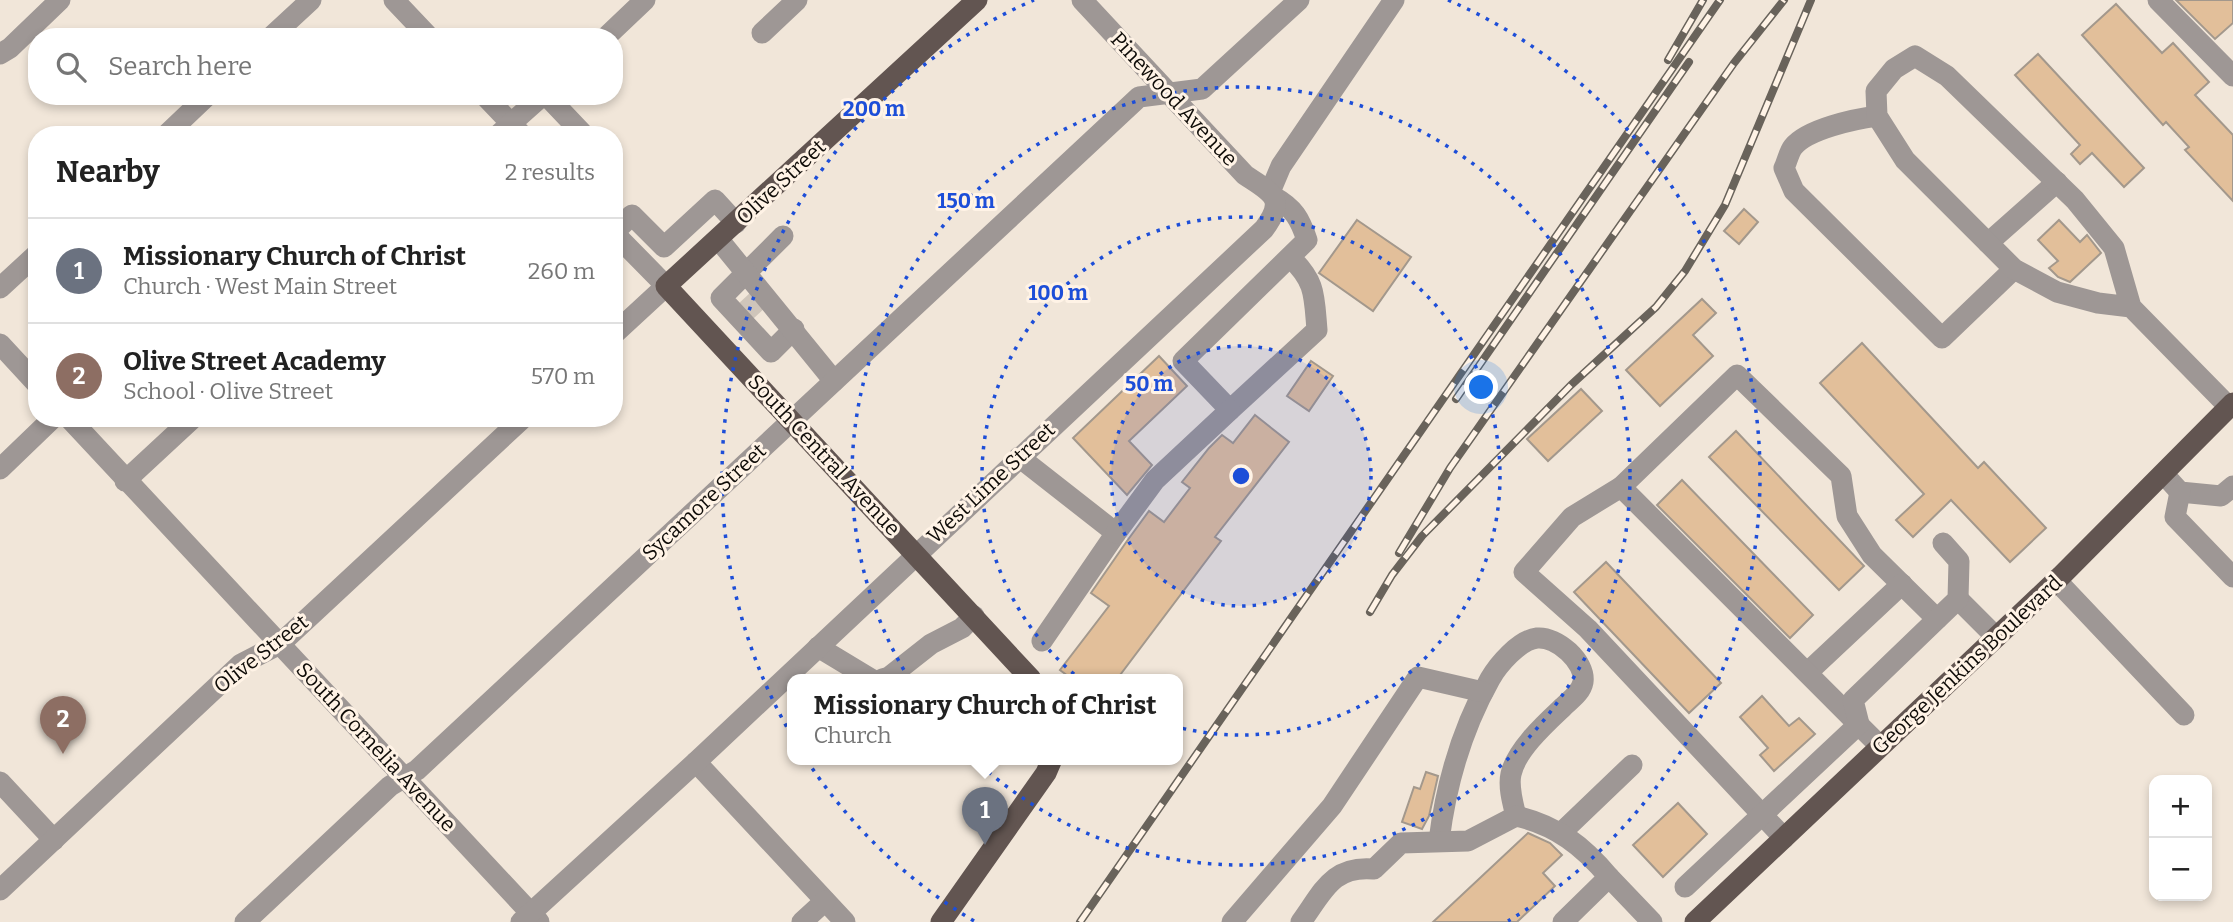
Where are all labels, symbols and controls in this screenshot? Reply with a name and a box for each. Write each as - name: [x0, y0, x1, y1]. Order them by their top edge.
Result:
- street label: Pinewood Avenue: [1105, 27, 1243, 171]
- search box: [28, 28, 623, 105]
- icon: search: [52, 48, 90, 86]
- text: Search here: [108, 51, 252, 82]
- text: 200 m: [843, 96, 905, 122]
- street label: Olive Street: [731, 134, 832, 230]
- text: Nearby: [56, 154, 160, 190]
- text: 2 results: [505, 158, 595, 186]
- text: 150 m: [937, 188, 995, 214]
- text: Missionary Church of Christ: [123, 241, 466, 272]
- text: 1: [74, 257, 84, 285]
- text: 260 m: [528, 257, 595, 285]
- text: Church · West Main Street: [123, 272, 397, 300]
- text: 100 m: [1028, 280, 1088, 306]
- text: Olive Street Academy: [123, 346, 386, 377]
- text: 2: [73, 362, 85, 390]
- text: 570 m: [531, 362, 595, 390]
- street label: South Central Avenue: [742, 369, 906, 541]
- your location: [1464, 370, 1498, 404]
- text: 50 m: [1125, 371, 1173, 397]
- text: School · Olive Street: [123, 377, 333, 405]
- street label: West Lime Street: [921, 417, 1061, 549]
- street label: Sycamore Street: [637, 438, 772, 566]
- centre of rings: [1229, 464, 1253, 488]
- street label: George Jenkins Boulevard: [1866, 570, 2068, 760]
- street label: Olive Street: [208, 609, 314, 699]
- street label: South Cornelia Avenue: [291, 657, 461, 837]
- popup: [787, 674, 1183, 765]
- text: Missionary Church of Christ: [813, 690, 1157, 721]
- pin: 2: [40, 696, 86, 754]
- text: Church: [813, 721, 891, 749]
- map controls: [2149, 775, 2212, 901]
- button: +: [2149, 775, 2212, 838]
- pin: 1: [962, 787, 1008, 845]
- button: −: [2149, 838, 2212, 901]

